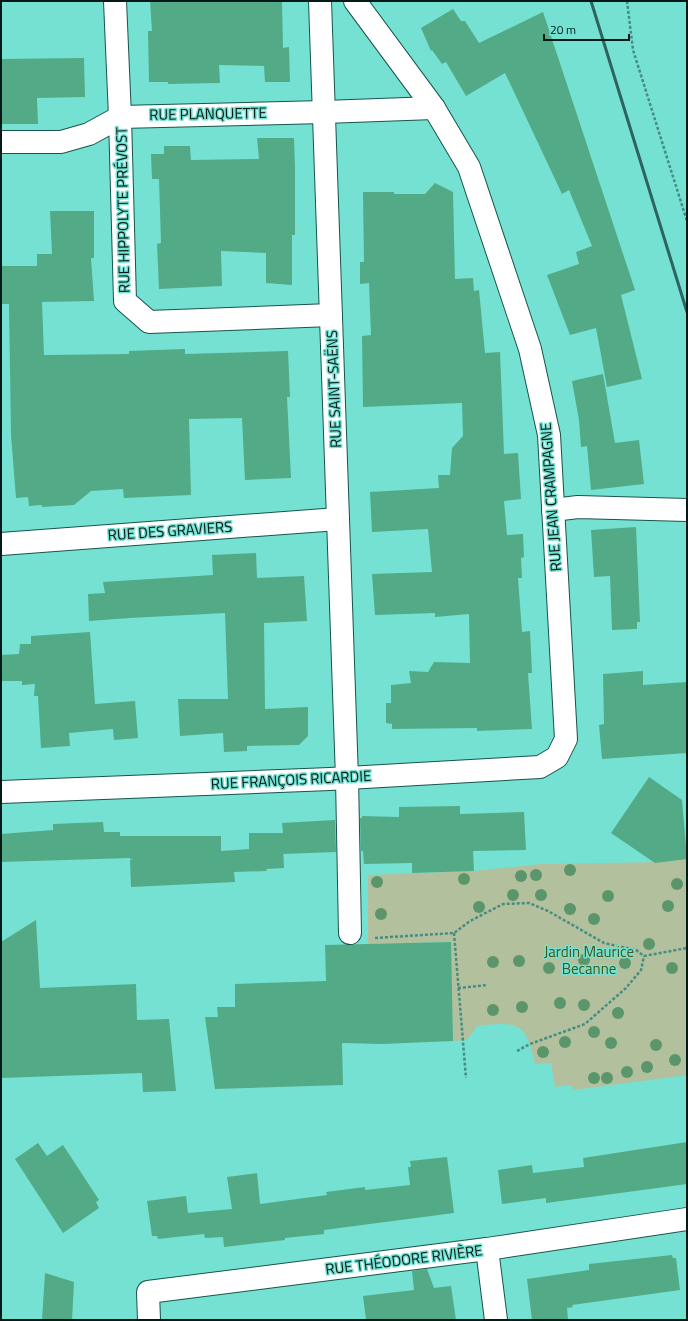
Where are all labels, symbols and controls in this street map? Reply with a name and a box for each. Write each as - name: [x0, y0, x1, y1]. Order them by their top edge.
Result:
- scale bar: [544, 16, 629, 42]
- text: 20 m: [550, 20, 576, 39]
- street label: RUE PLANQUETTE: [149, 101, 267, 126]
- street label: RUE HIPPOLYTE PRÉVOST: [110, 127, 135, 293]
- street label: RUE SAINT-SAËNS: [320, 330, 347, 448]
- street label: RUE JEAN CRAMPAGNE: [534, 422, 567, 572]
- street label: RUE DES GRAVIERS: [107, 515, 233, 546]
- street label: RUE FRANÇOIS RICARDIE: [210, 764, 372, 795]
- park label: Jardin Maurice Becanne: [544, 940, 634, 980]
- street label: RUE THÉODORE RIVIÈRE: [324, 1238, 484, 1281]

